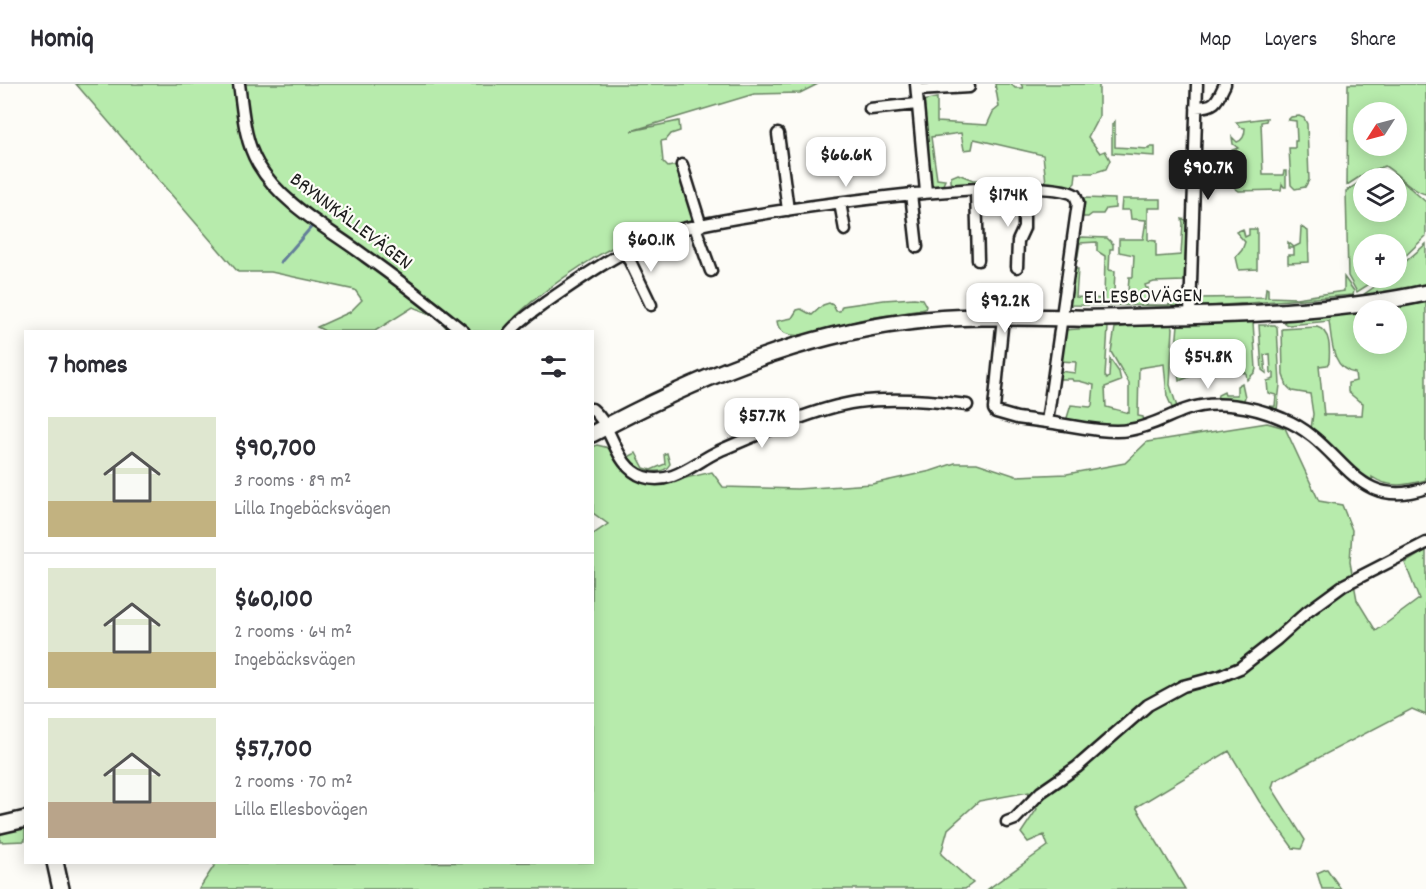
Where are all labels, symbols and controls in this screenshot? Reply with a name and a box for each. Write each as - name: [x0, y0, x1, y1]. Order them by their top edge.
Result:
- text: Homiq: [30, 21, 94, 61]
- text: Map: [1200, 26, 1231, 56]
- text: Layers: [1264, 26, 1317, 56]
- text: Share: [1350, 26, 1396, 56]
- north arrow: [1353, 102, 1407, 156]
- map controls: [1353, 102, 1407, 354]
- pin: $66.6K: [797, 137, 895, 188]
- text: $66.6K: [820, 142, 872, 170]
- pin: $90.7K: [1159, 150, 1257, 201]
- text: $90.7K: [1183, 155, 1233, 183]
- street label: BRYNNKÄLLEVÄGEN: [282, 166, 418, 279]
- button: layers: [1353, 168, 1407, 222]
- pin: $174K: [966, 177, 1050, 228]
- text: $174K: [988, 182, 1028, 210]
- pin: $60.1K: [602, 222, 700, 273]
- text: $60.1K: [627, 227, 675, 255]
- button: +: [1353, 234, 1407, 288]
- street label: ELLESBOVÄGEN: [1083, 282, 1203, 314]
- pin: $92.2K: [956, 283, 1054, 334]
- text: $92.2K: [980, 288, 1030, 316]
- button: −: [1353, 300, 1407, 354]
- pin: $54.8K: [1159, 339, 1257, 390]
- text: $54.8K: [1184, 344, 1232, 372]
- text: 7 homes: [48, 348, 128, 385]
- icon: filters: [537, 350, 570, 383]
- pin: $57.7K: [713, 398, 811, 449]
- text: $57.7K: [738, 403, 786, 431]
- text: $90,700: [234, 431, 317, 468]
- icon: home: [96, 441, 168, 513]
- text: 3 rooms · 89 m²: [234, 468, 351, 496]
- text: Lilla Ingebäcksvägen: [234, 496, 391, 524]
- text: $60,100: [234, 582, 313, 619]
- icon: home: [96, 592, 168, 664]
- text: 2 rooms · 64 m²: [234, 619, 352, 647]
- text: Ingebäcksvägen: [234, 647, 355, 675]
- text: $57,700: [234, 732, 312, 769]
- icon: home: [96, 742, 168, 814]
- text: 2 rooms · 70 m²: [234, 769, 353, 797]
- text: Lilla Ellesbovägen: [234, 797, 368, 825]

